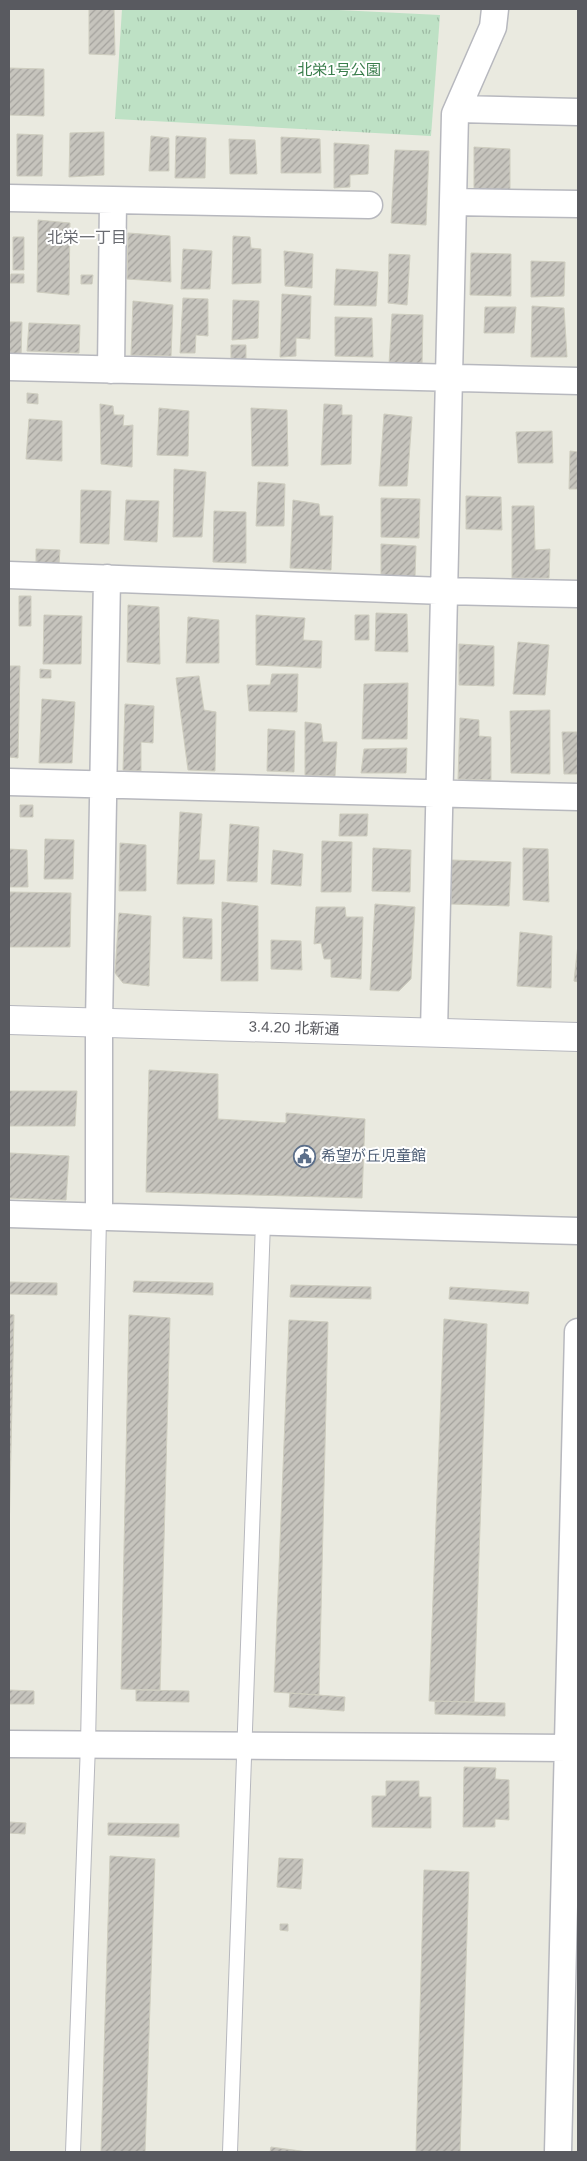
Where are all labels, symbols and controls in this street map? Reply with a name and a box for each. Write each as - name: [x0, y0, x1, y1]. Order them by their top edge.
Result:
- park label: 北栄1号公園: [297, 61, 381, 78]
- district label: 北栄一丁目: [47, 229, 127, 246]
- street label: 3.4.20 北新通: [248, 1017, 340, 1038]
- public building icon: 希望が丘児童館: [293, 1144, 317, 1168]
- place label: 希望が丘児童館: [321, 1147, 426, 1164]

